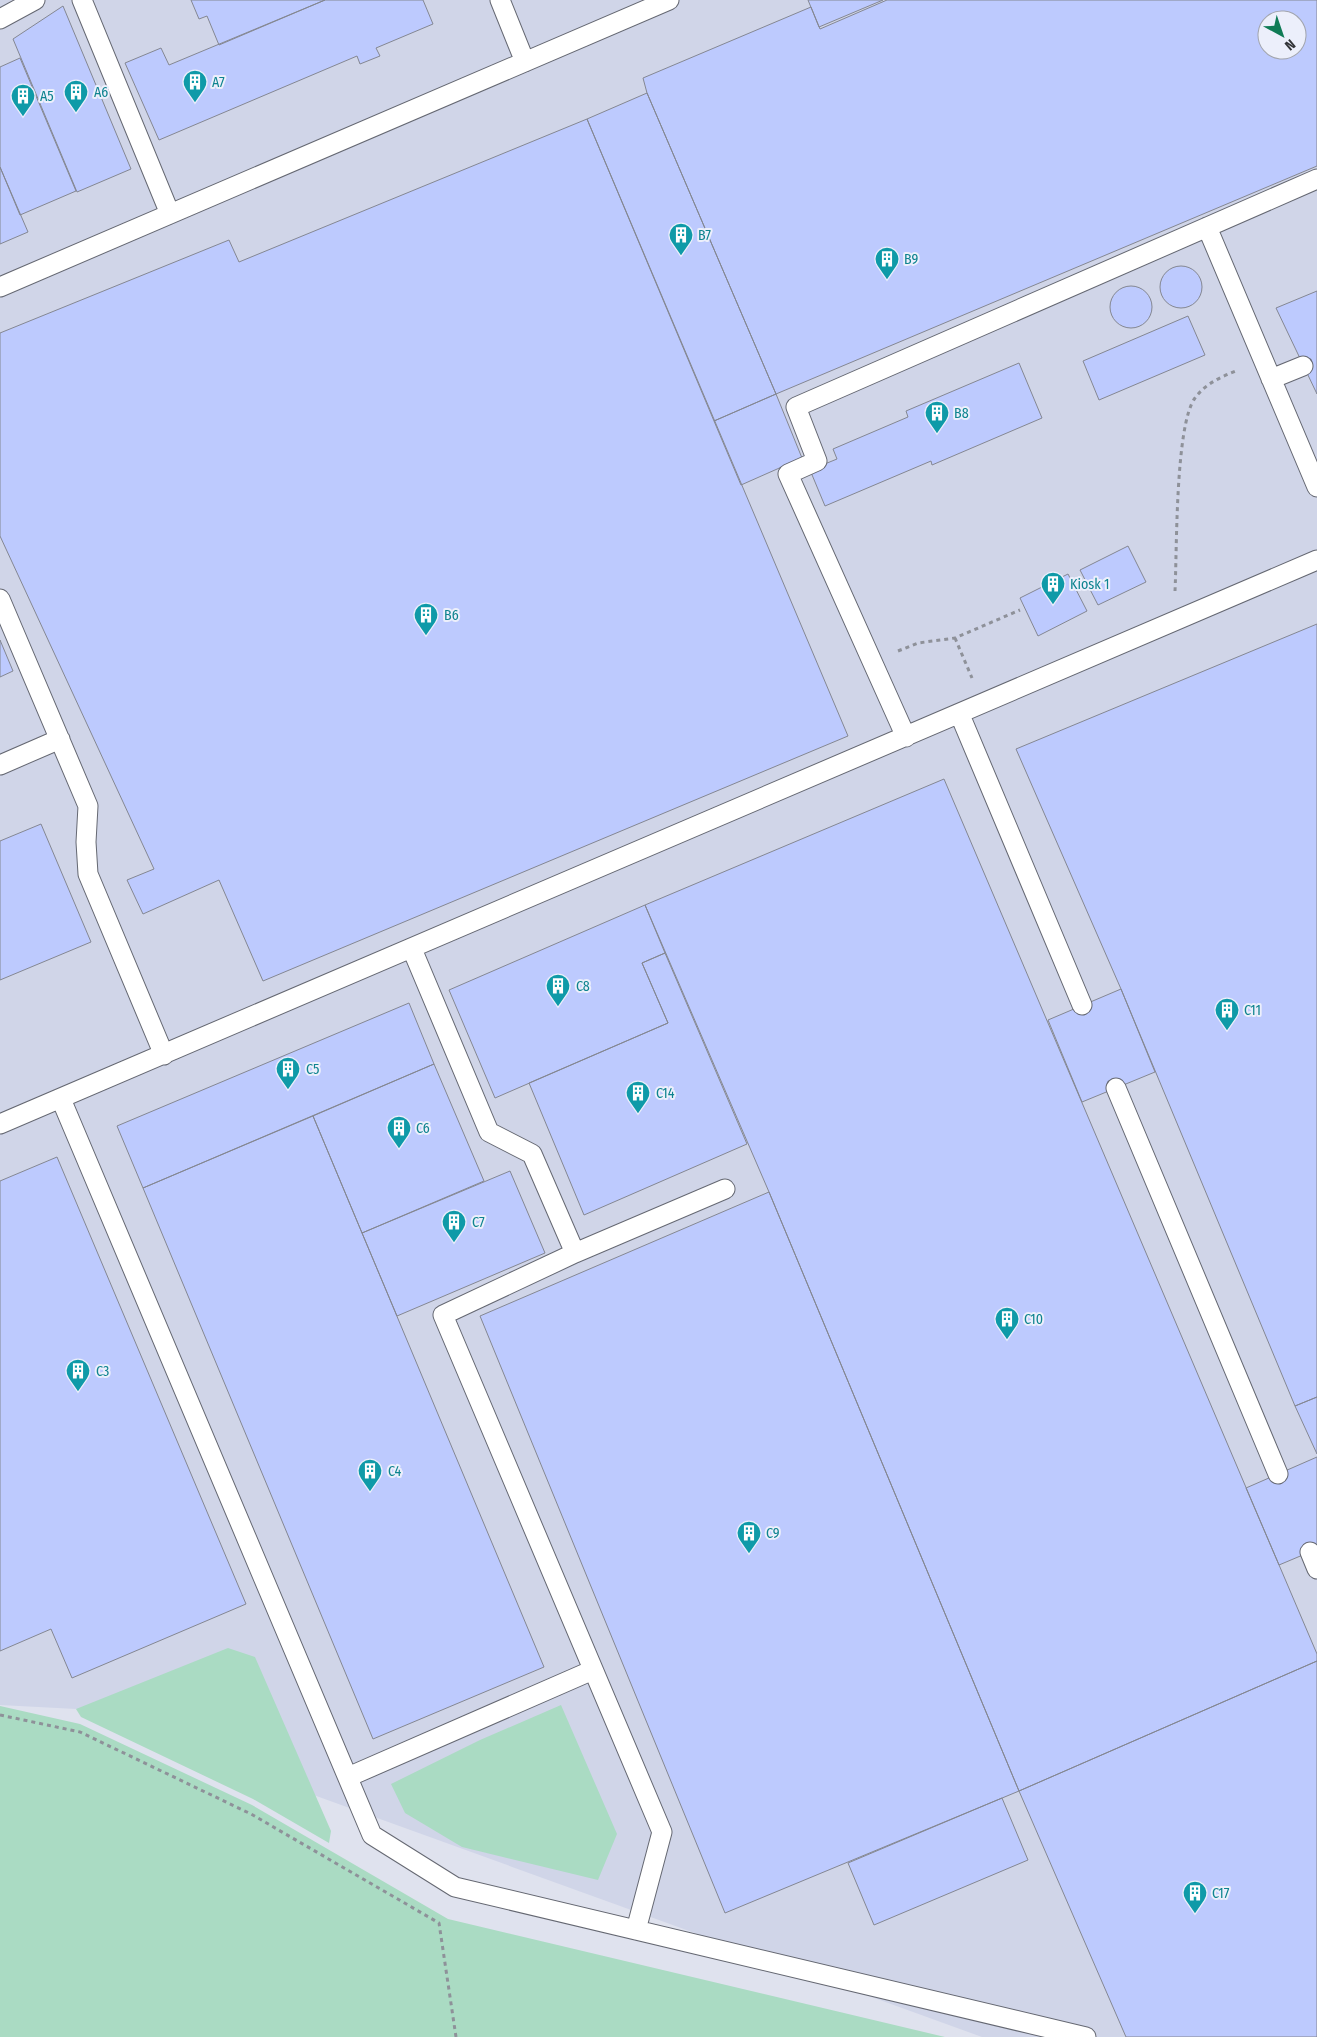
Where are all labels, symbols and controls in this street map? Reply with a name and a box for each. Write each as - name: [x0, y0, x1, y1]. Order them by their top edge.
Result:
- north arrow: [1257, 10, 1307, 60]
- text: N: [1281, 35, 1299, 54]
- building icon: A7: [182, 69, 208, 103]
- place label: A7: [212, 74, 225, 91]
- building icon: A6: [63, 79, 89, 113]
- building icon: A5: [10, 83, 36, 117]
- place label: A6: [94, 84, 108, 101]
- place label: A5: [40, 88, 54, 105]
- building icon: B7: [668, 222, 694, 256]
- place label: B7: [698, 227, 711, 244]
- building icon: B9: [874, 246, 900, 280]
- place label: B9: [904, 251, 918, 268]
- building icon: B8: [924, 400, 950, 434]
- place label: B8: [954, 405, 969, 422]
- building icon: Kiosk 1: [1040, 571, 1066, 605]
- place label: Kiosk 1: [1070, 576, 1110, 593]
- building icon: B6: [413, 602, 439, 636]
- place label: B6: [444, 607, 459, 624]
- building icon: C8: [545, 973, 571, 1007]
- place label: C8: [576, 978, 590, 995]
- building icon: C11: [1214, 997, 1240, 1031]
- place label: C11: [1244, 1002, 1261, 1019]
- building icon: C5: [275, 1056, 301, 1090]
- place label: C5: [306, 1061, 319, 1078]
- building icon: C14: [625, 1080, 651, 1114]
- place label: C14: [656, 1085, 675, 1102]
- building icon: C6: [386, 1115, 412, 1149]
- place label: C6: [416, 1120, 430, 1137]
- building icon: C7: [441, 1209, 467, 1243]
- place label: C7: [472, 1214, 485, 1231]
- building icon: C10: [994, 1306, 1020, 1340]
- place label: C10: [1024, 1311, 1043, 1328]
- building icon: C3: [65, 1358, 91, 1392]
- place label: C3: [96, 1363, 109, 1380]
- building icon: C4: [357, 1458, 383, 1492]
- place label: C4: [388, 1463, 401, 1480]
- building icon: C9: [736, 1520, 762, 1554]
- place label: C9: [766, 1525, 780, 1542]
- building icon: C17: [1182, 1880, 1208, 1914]
- place label: C17: [1212, 1885, 1230, 1902]

